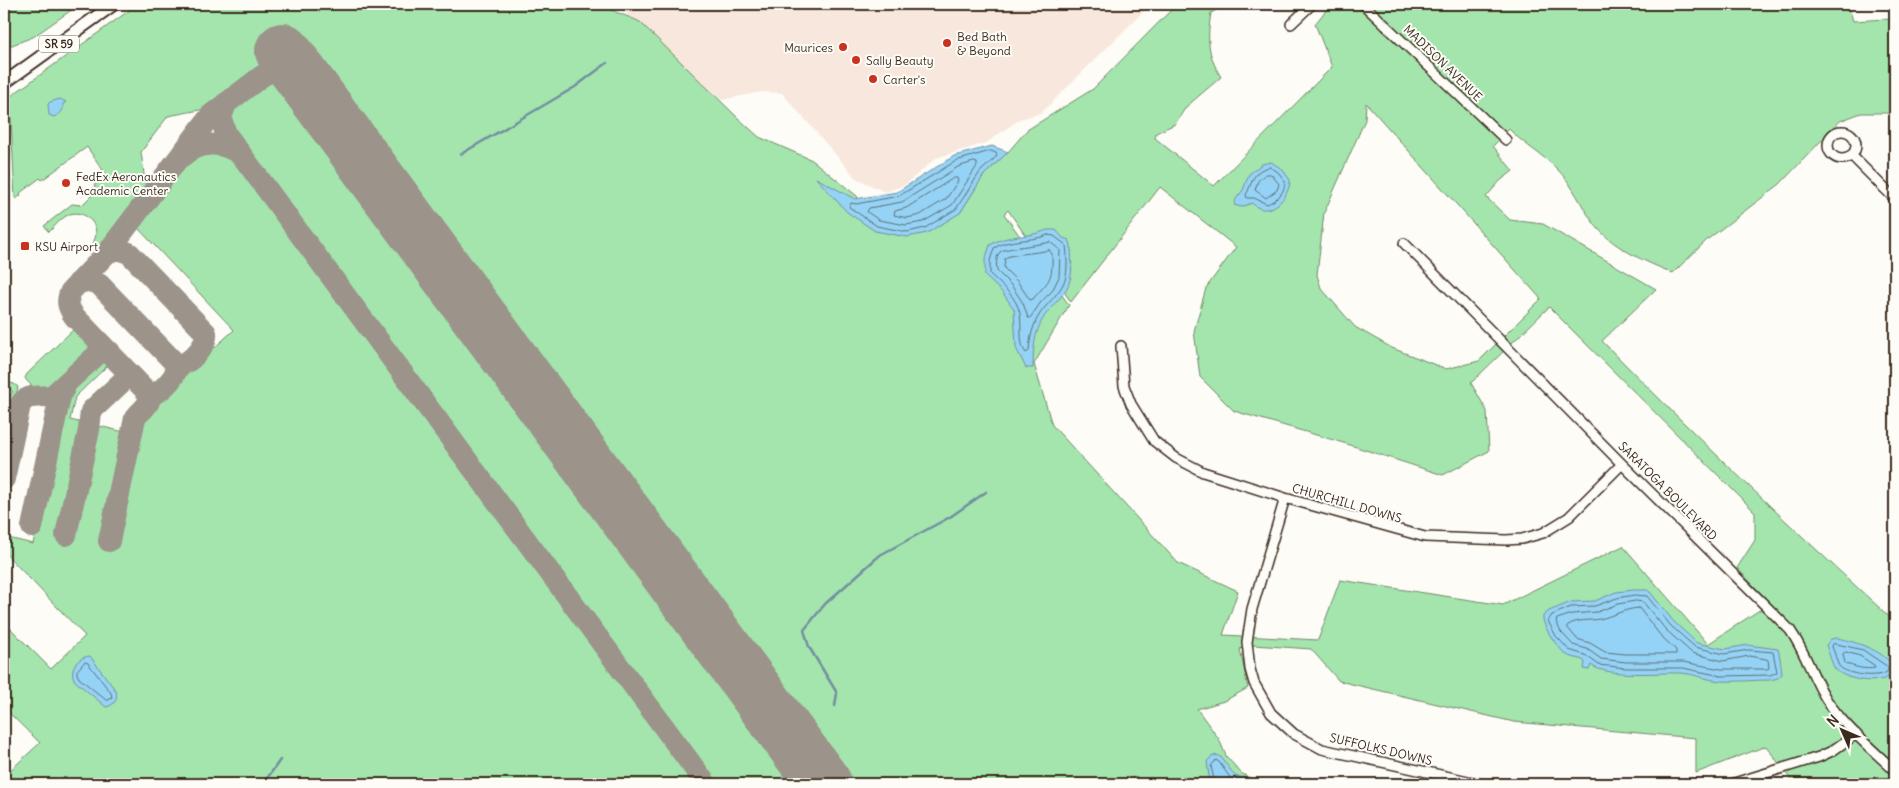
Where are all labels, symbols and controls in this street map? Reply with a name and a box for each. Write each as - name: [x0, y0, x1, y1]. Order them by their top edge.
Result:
- street label: MADISON AVENUE: [1401, 22, 1485, 104]
- place label: Bed Bath & Beyond: [957, 29, 1011, 58]
- road number: SR 59: [39, 36, 79, 52]
- marker: Bed Bath & Beyond: [941, 37, 953, 49]
- place label: Maurices: [784, 40, 833, 55]
- marker: Maurices: [837, 41, 849, 53]
- place label: Sally Beauty: [866, 53, 934, 68]
- marker: Sally Beauty: [850, 54, 862, 66]
- place label: Carter's: [883, 72, 926, 87]
- marker: Carter's: [867, 73, 879, 85]
- place label: FedEx Aeronautics Academic Center: [76, 169, 176, 198]
- marker: FedEx Aeronautics Academic Center: [60, 177, 72, 189]
- place label: KSU Airport: [35, 239, 98, 254]
- marker: KSU Airport: [19, 240, 31, 252]
- street label: SARATOGA BOULEVARD: [1615, 438, 1721, 544]
- street label: CHURCHILL DOWNS: [1290, 480, 1404, 526]
- north arrow: [1816, 706, 1866, 756]
- text: N: [1823, 711, 1843, 731]
- street label: SUFFOLKS DOWNS: [1328, 730, 1434, 768]

